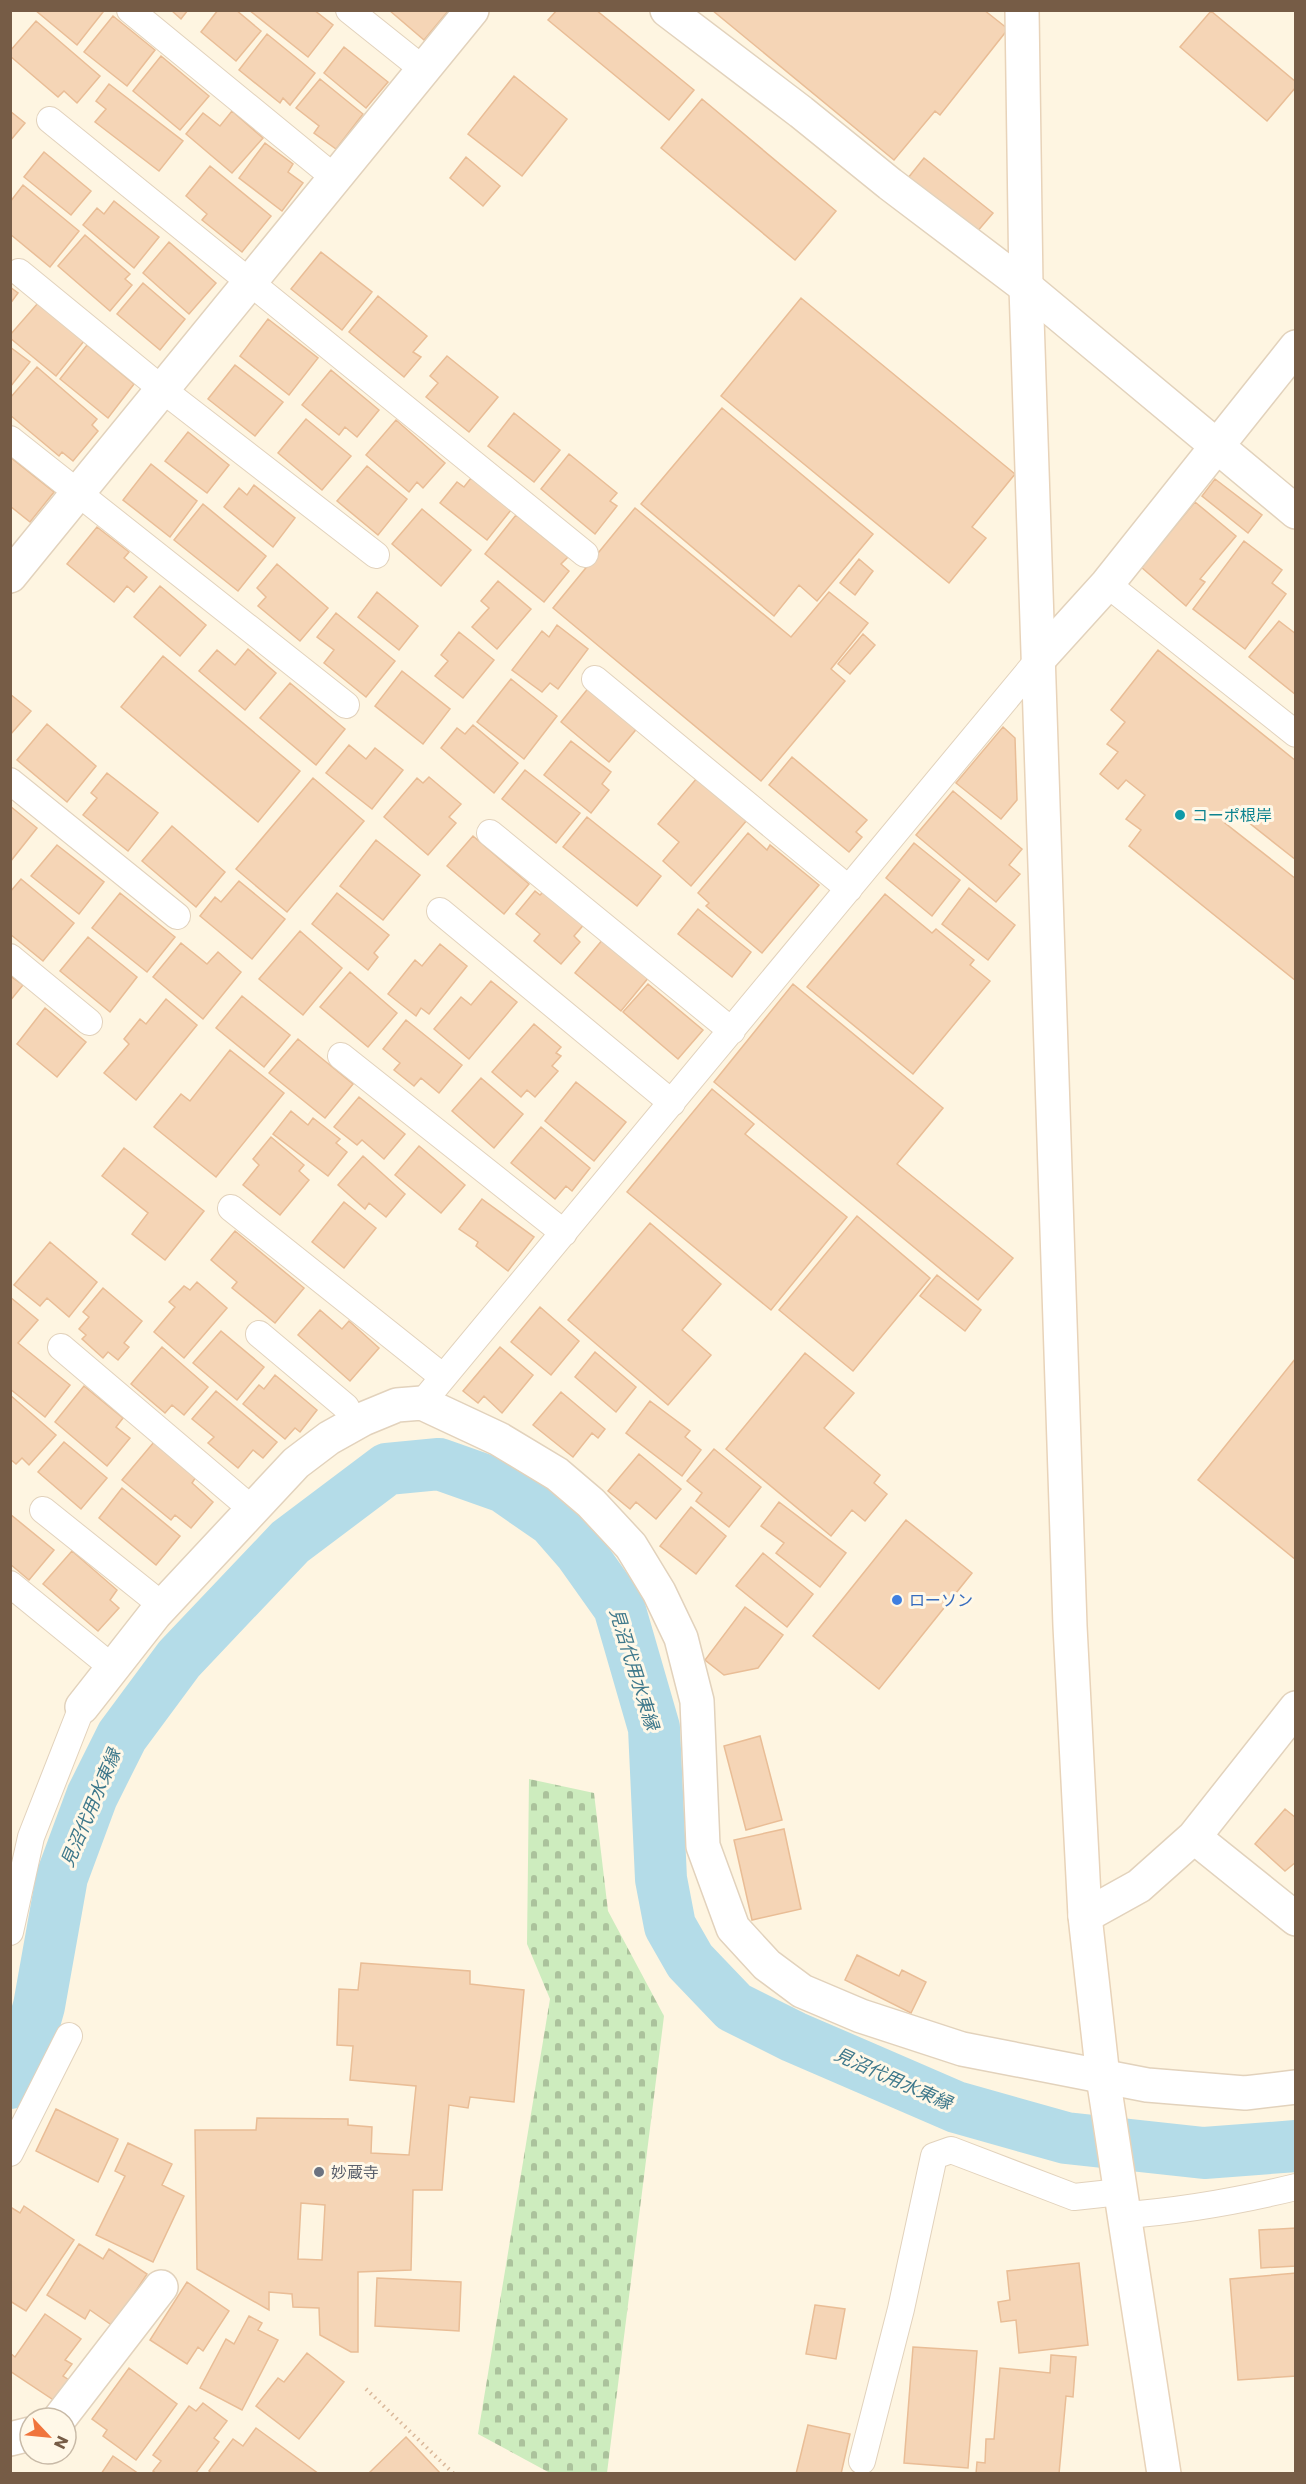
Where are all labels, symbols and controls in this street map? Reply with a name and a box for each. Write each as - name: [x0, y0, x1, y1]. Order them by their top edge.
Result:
- place label: コーポ根岸: [1192, 804, 1272, 827]
- marker: コーポ根岸: [1173, 808, 1187, 822]
- place label: ローソン: [909, 1589, 973, 1612]
- marker: ローソン: [890, 1593, 904, 1607]
- water label: 見沼代用水東縁: [604, 1605, 665, 1735]
- water label: 見沼代用水東縁: [54, 1743, 127, 1871]
- water label: 見沼代用水東縁: [831, 2041, 958, 2116]
- place label: 妙蔵寺: [331, 2161, 379, 2184]
- marker: 妙蔵寺: [312, 2165, 326, 2179]
- north arrow: [18, 2406, 78, 2466]
- text: N: [48, 2432, 74, 2453]

